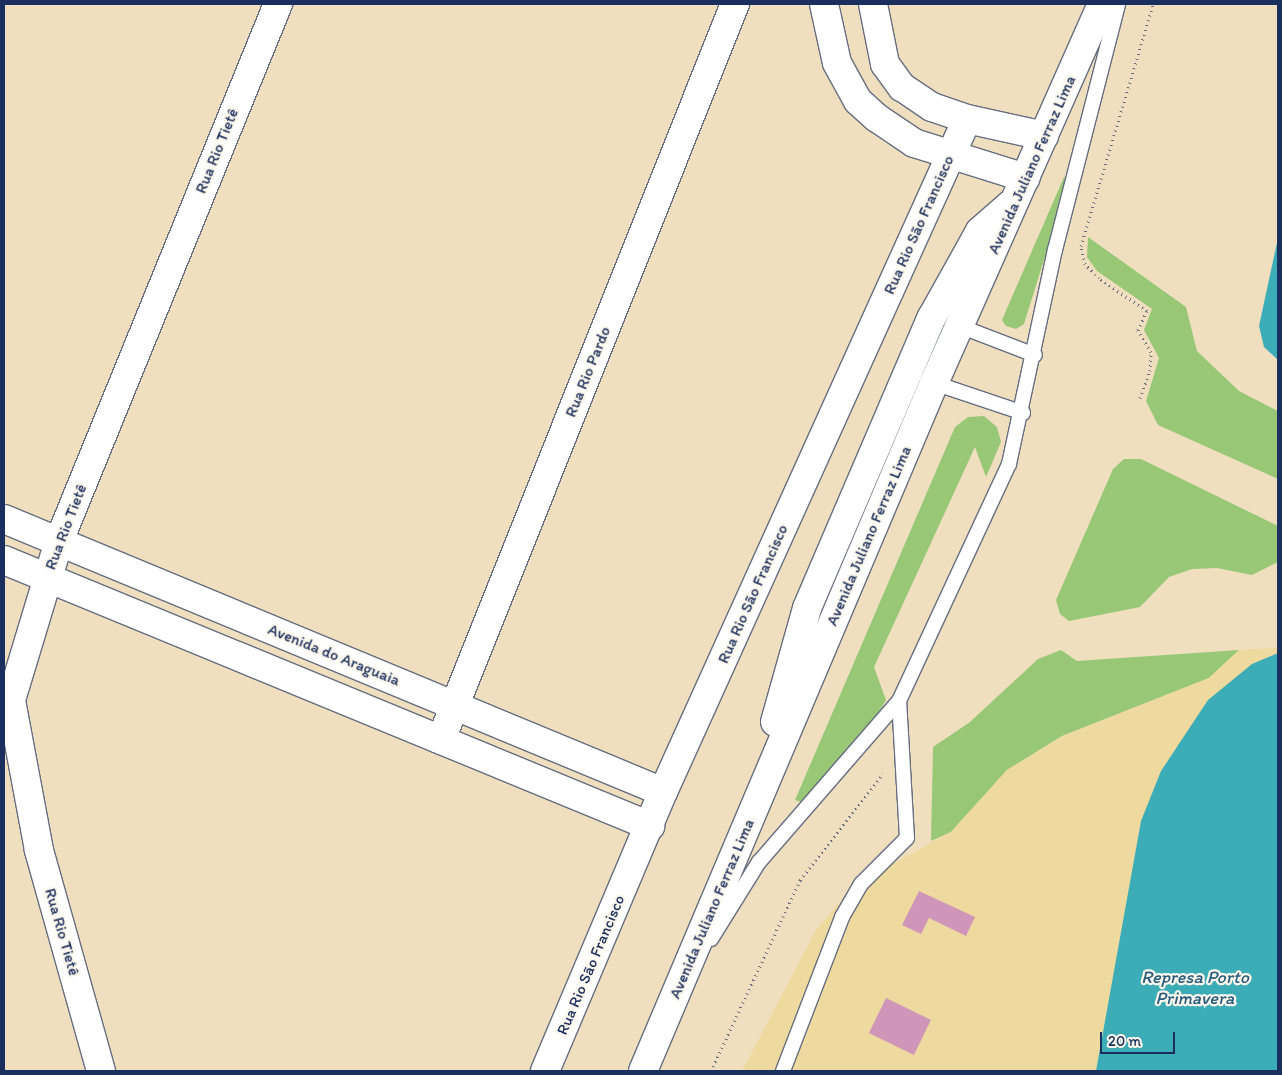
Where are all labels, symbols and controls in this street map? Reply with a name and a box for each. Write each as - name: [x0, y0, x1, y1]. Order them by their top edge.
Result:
- street label: Avenida Juliano Ferraz Lima: [984, 73, 1080, 257]
- street label: Rua Rio Tietê: [191, 106, 243, 196]
- street label: Rua Rio São Francisco: [880, 153, 958, 297]
- street label: Rua Rio Pardo: [561, 324, 615, 420]
- street label: Avenida Juliano Ferraz Lima: [823, 444, 915, 628]
- street label: Rua Rio Tietê: [41, 482, 91, 572]
- street label: Rua Rio São Francisco: [714, 522, 792, 666]
- street label: Avenida do Araguaia: [265, 620, 403, 690]
- street label: Avenida Juliano Ferraz Lima: [666, 817, 758, 1001]
- street label: Rua Rio Tietê: [40, 886, 84, 978]
- street label: Rua Rio São Francisco: [553, 892, 629, 1038]
- water label: Represa Porto Primavera: [1141, 967, 1249, 1010]
- scale bar: [1102, 1022, 1177, 1054]
- text: 20 m: [1108, 1032, 1141, 1050]

